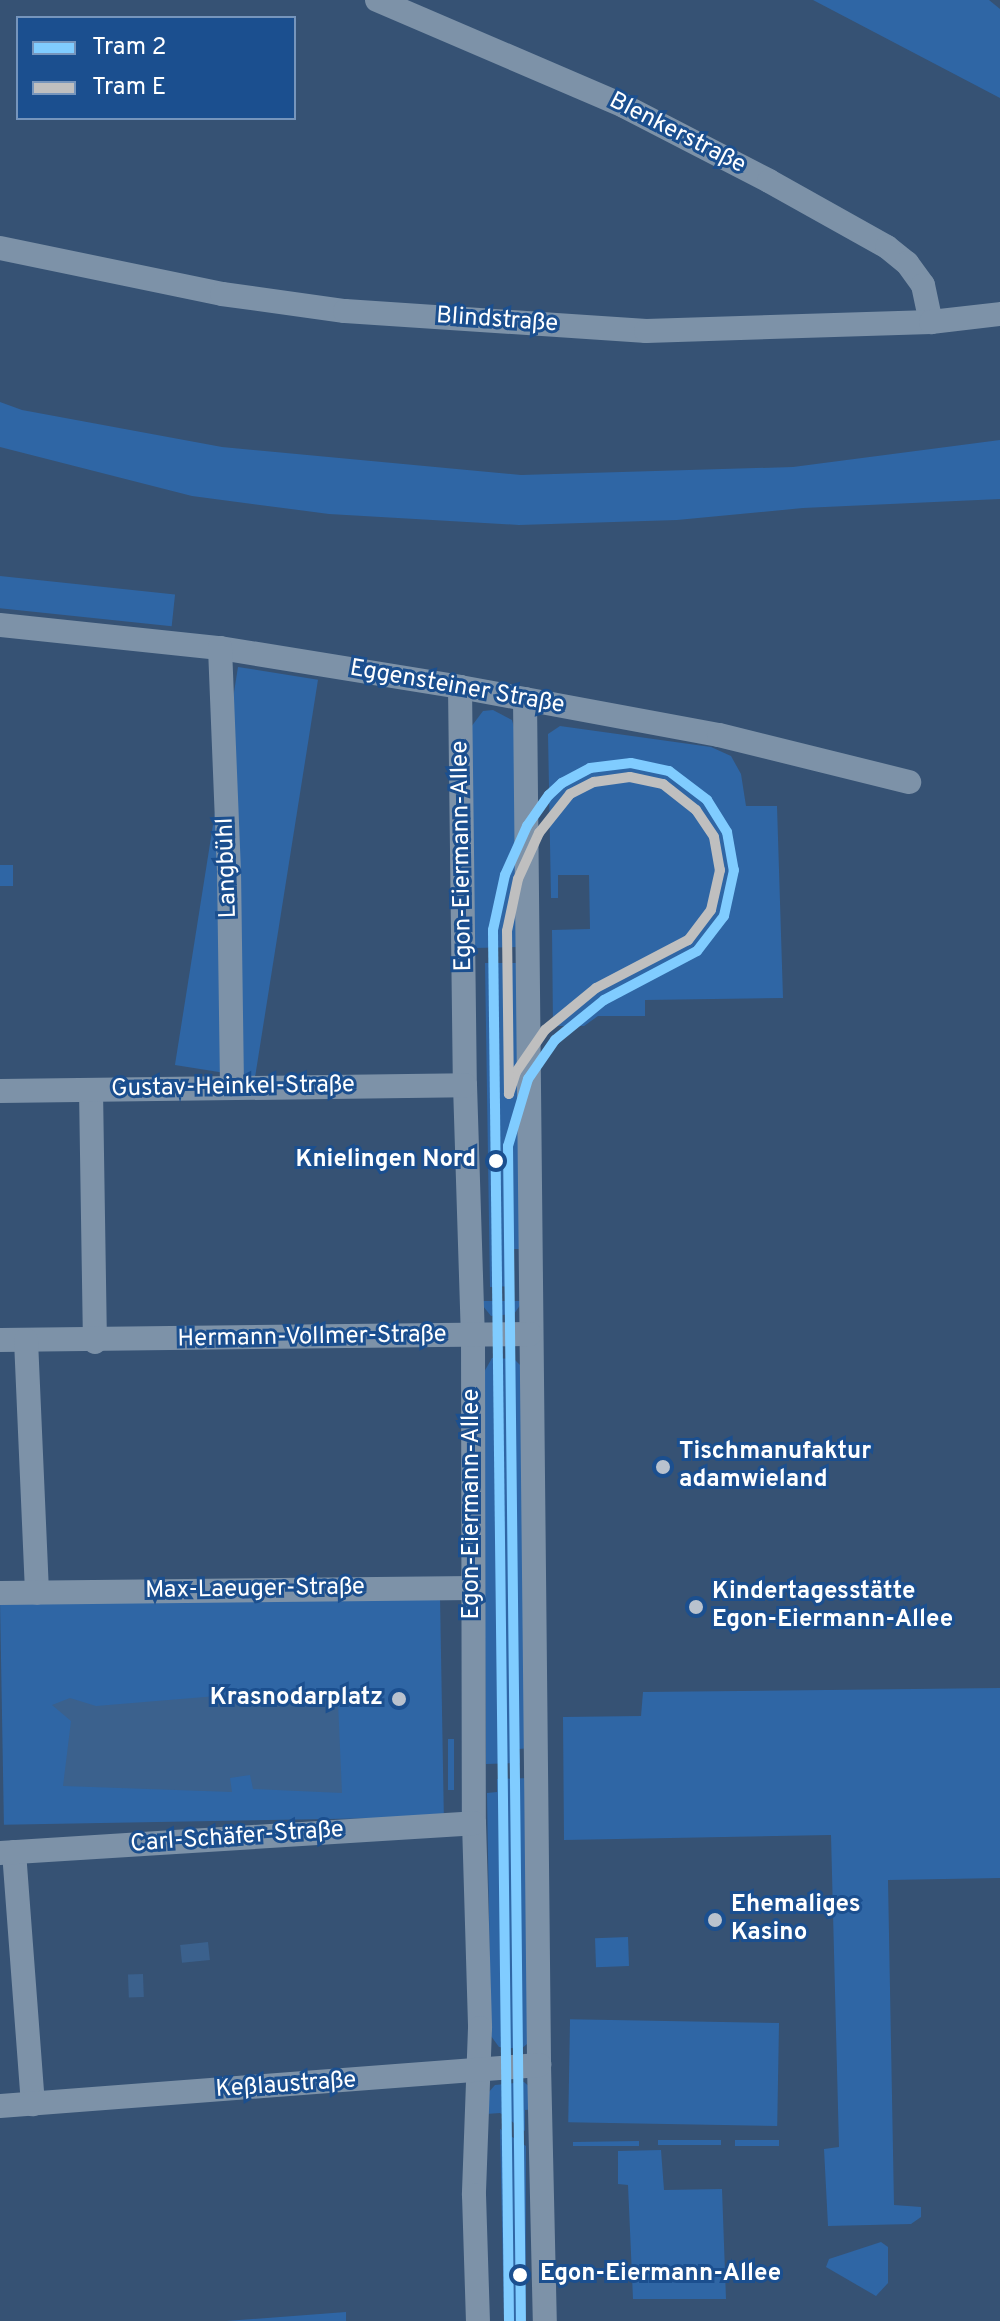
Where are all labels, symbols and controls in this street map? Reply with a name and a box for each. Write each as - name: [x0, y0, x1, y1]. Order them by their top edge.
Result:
- legend: [16, 16, 296, 120]
- text: Tram 2: [92, 33, 166, 63]
- text: Tram E: [92, 73, 166, 103]
- street label: Blenkerstraße: [604, 87, 750, 181]
- street label: Blindstraße: [435, 302, 559, 340]
- street label: Eggensteiner Straße: [347, 655, 567, 721]
- street label: Egon-Eiermann-Allee: [447, 740, 479, 972]
- street label: Langbühl: [212, 817, 244, 919]
- street label: Gustav-Heinkel-Straße: [111, 1071, 355, 1105]
- place label: Knielingen Nord: [295, 1147, 476, 1175]
- marker: Knielingen Nord: [483, 1148, 509, 1174]
- street label: Hermann-Vollmer-Straße: [177, 1321, 447, 1355]
- street label: Egon-Eiermann-Allee: [459, 1389, 487, 1619]
- place label: Tischmanufaktur adamwieland: [679, 1439, 871, 1495]
- marker: Tischmanufaktur adamwieland: [654, 1458, 672, 1476]
- street label: Max-Laeuger-Straße: [145, 1574, 365, 1606]
- place label: Kindertagesstätte Egon-Eiermann-Allee: [712, 1579, 953, 1635]
- marker: Kindertagesstätte Egon-Eiermann-Allee: [687, 1598, 705, 1616]
- place label: Krasnodarplatz: [210, 1685, 383, 1713]
- marker: Krasnodarplatz: [390, 1690, 408, 1708]
- street label: Carl-Schäfer-Straße: [129, 1816, 345, 1860]
- place label: Ehemaliges Kasino: [731, 1892, 861, 1948]
- marker: Ehemaliges Kasino: [706, 1911, 724, 1929]
- street label: Keßlaustraße: [215, 2067, 357, 2105]
- place label: Egon-Eiermann-Allee: [540, 2261, 781, 2289]
- marker: Egon-Eiermann-Allee: [507, 2262, 533, 2288]

